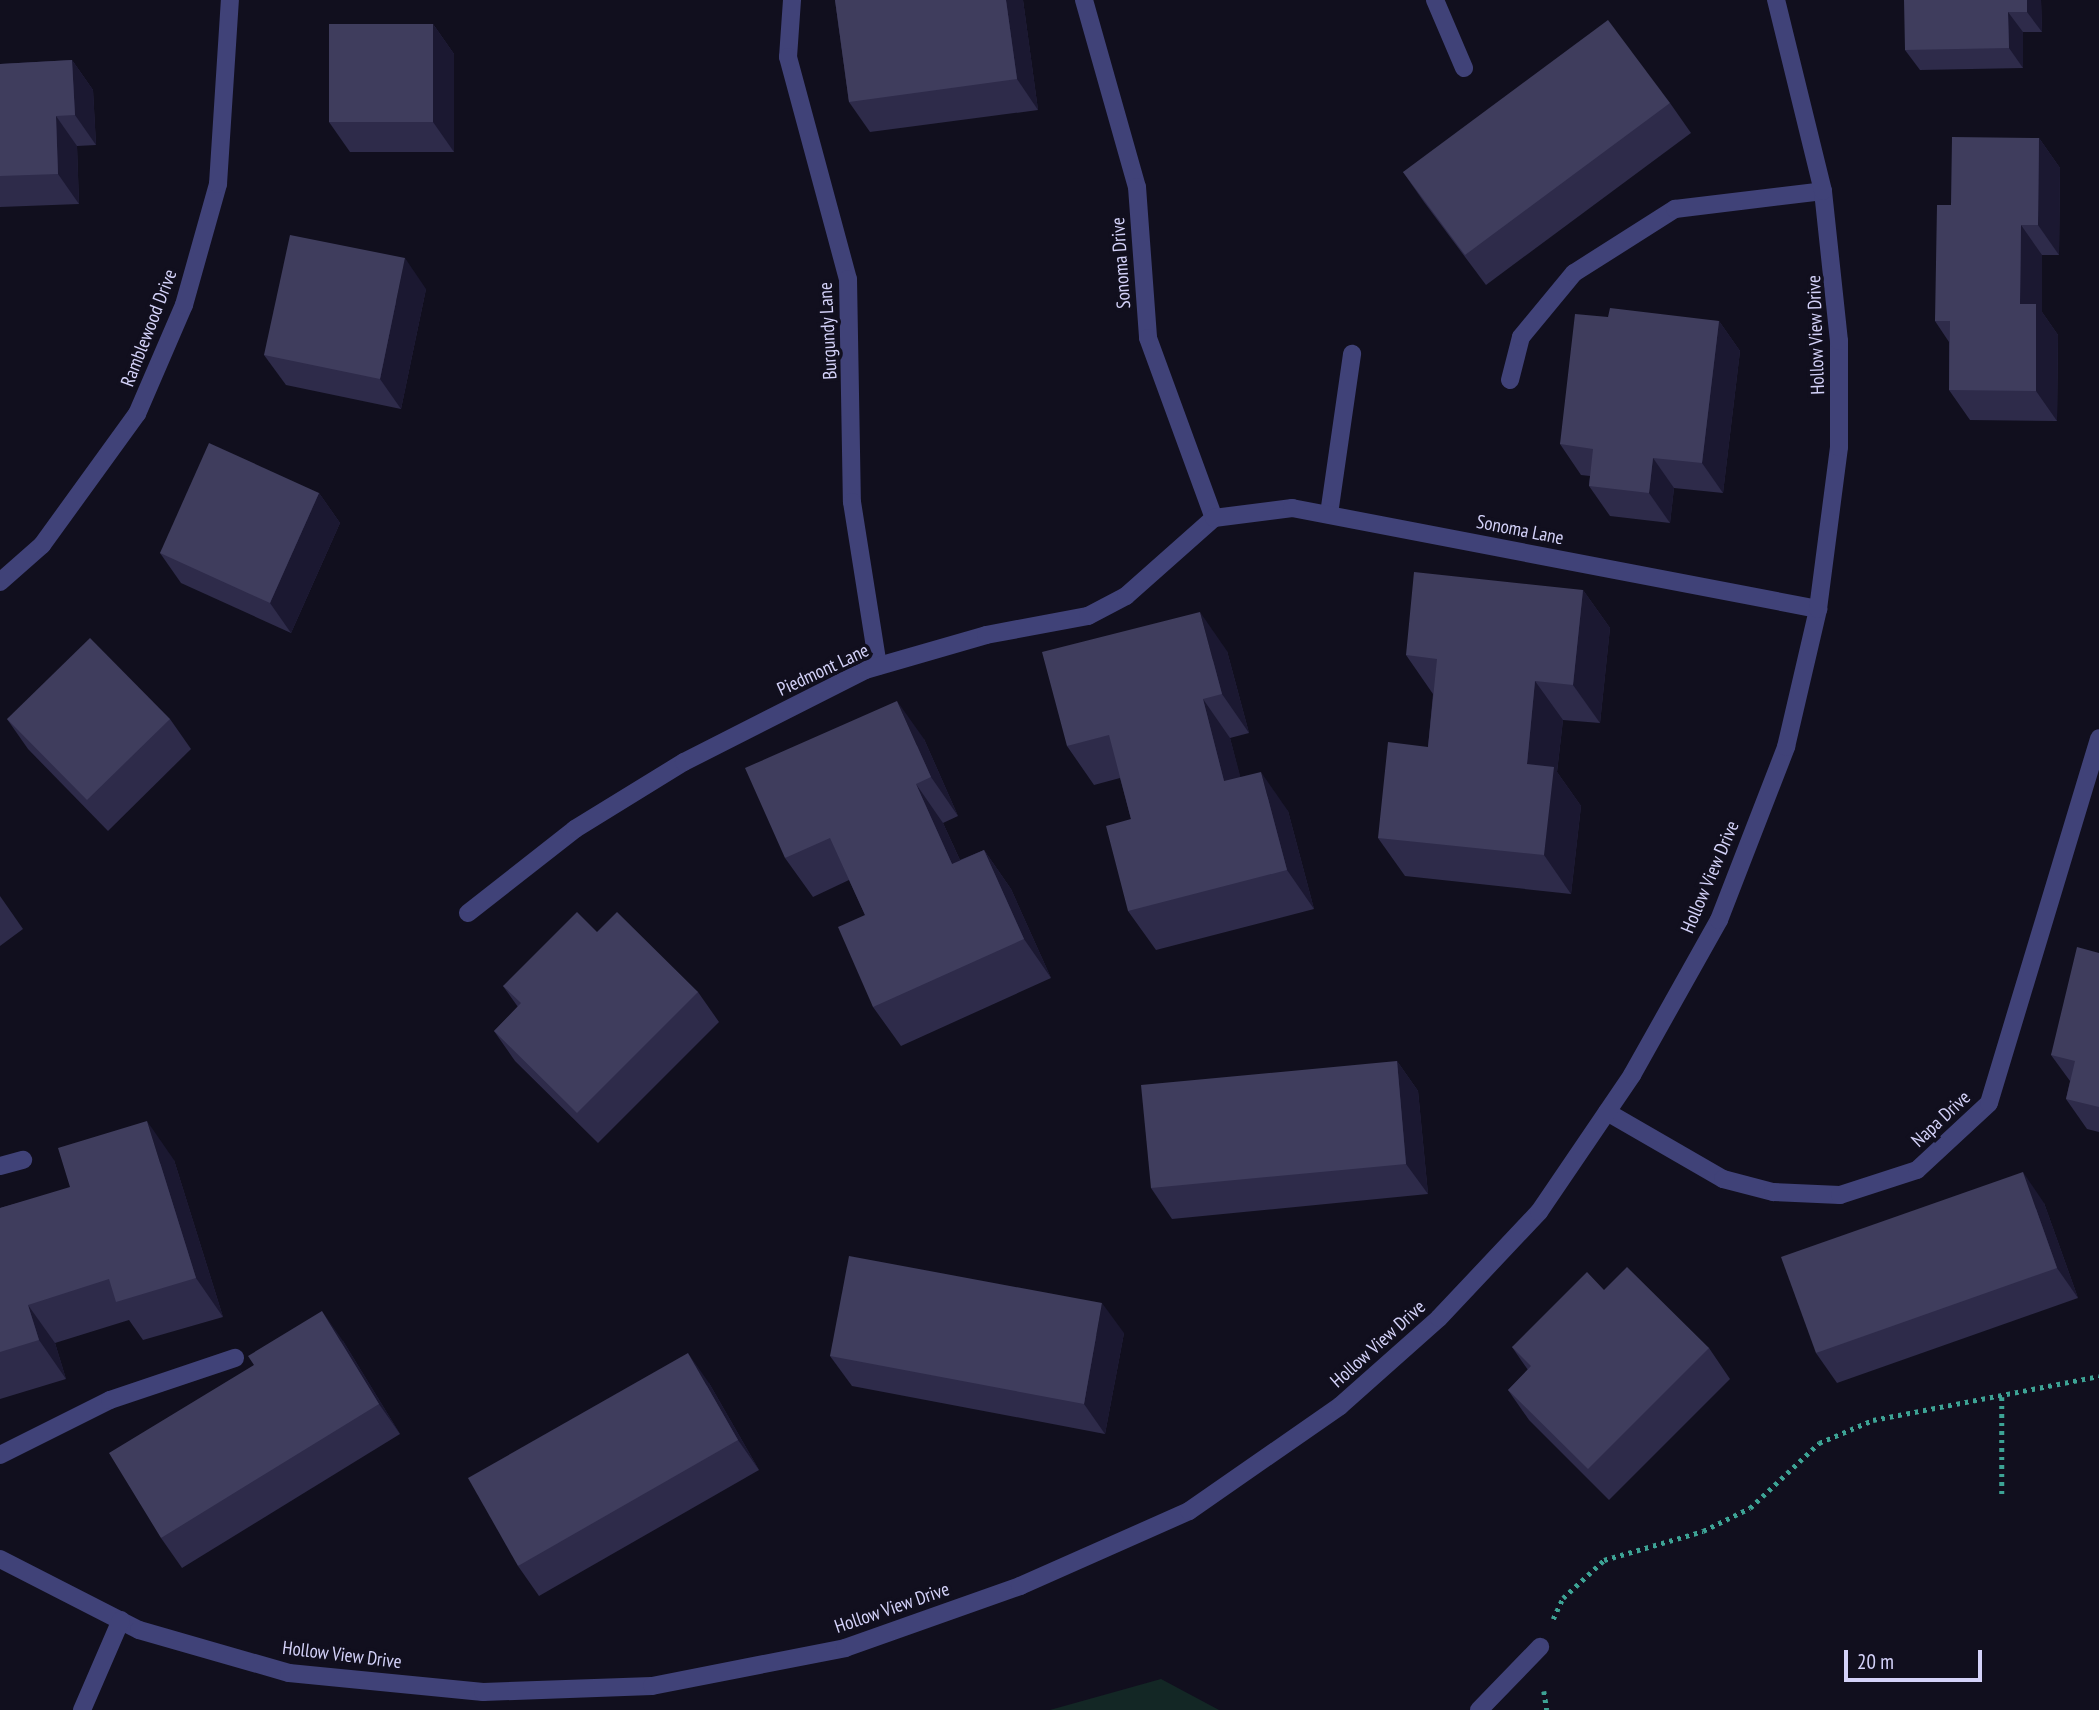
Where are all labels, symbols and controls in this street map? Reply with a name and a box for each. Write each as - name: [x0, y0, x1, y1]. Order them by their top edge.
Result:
- street label: Sonoma Drive: [1106, 217, 1136, 309]
- street label: Ramblewood Drive: [116, 266, 182, 390]
- street label: Hollow View Drive: [1802, 274, 1830, 396]
- street label: Burgundy Lane: [814, 281, 842, 381]
- street label: Sonoma Lane: [1474, 510, 1566, 550]
- street label: Piedmont Lane: [774, 639, 872, 701]
- street label: Hollow View Drive: [1676, 817, 1744, 937]
- street label: Napa Drive: [1907, 1086, 1975, 1152]
- street label: Hollow View Drive: [1325, 1295, 1431, 1393]
- street label: Hollow View Drive: [831, 1578, 953, 1638]
- street label: Hollow View Drive: [281, 1636, 403, 1674]
- scale bar: [1847, 1636, 1985, 1680]
- text: 20 m: [1857, 1648, 1894, 1675]

